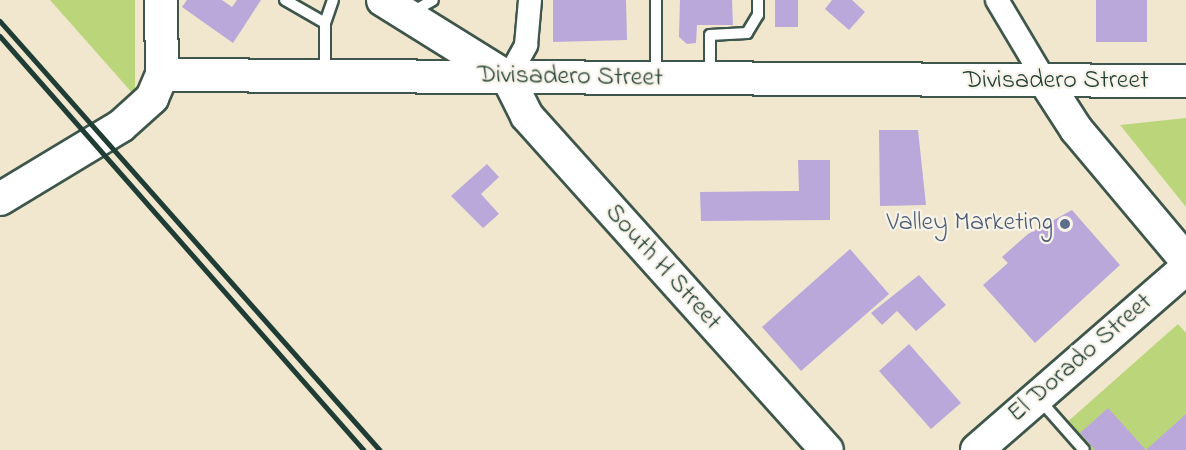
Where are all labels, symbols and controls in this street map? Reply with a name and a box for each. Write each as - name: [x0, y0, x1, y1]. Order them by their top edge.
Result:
- street label: Divisadero Street: [477, 61, 663, 95]
- street label: Divisadero Street: [963, 66, 1149, 98]
- street label: South H Street: [597, 198, 727, 338]
- place label: Valley Marketing: [887, 208, 1053, 240]
- marker: Valley Marketing: [1058, 217, 1072, 231]
- street label: El Dorado Street: [1002, 288, 1160, 430]

